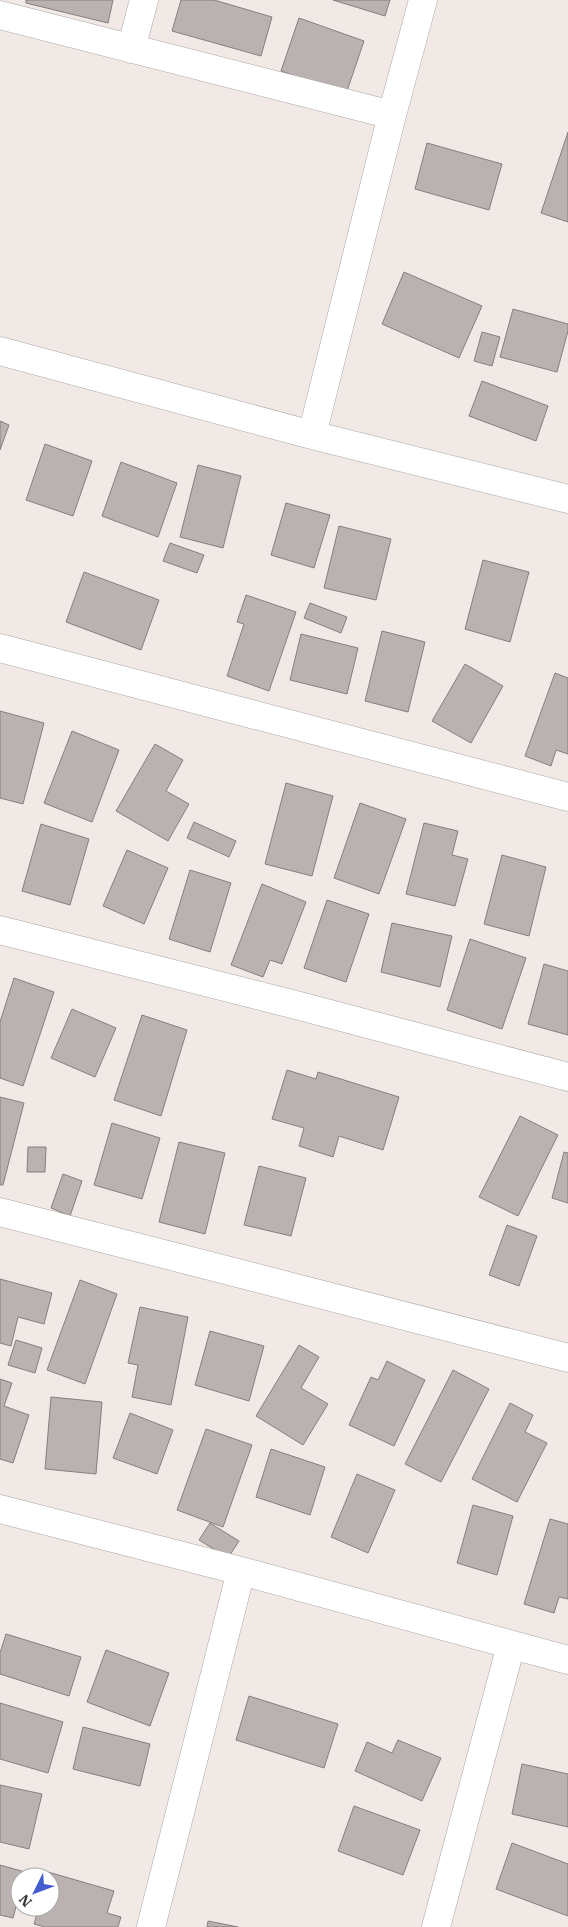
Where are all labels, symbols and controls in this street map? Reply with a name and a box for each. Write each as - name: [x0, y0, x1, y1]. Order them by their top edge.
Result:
- north arrow: [10, 1867, 60, 1917]
- text: N: [15, 1891, 36, 1911]

